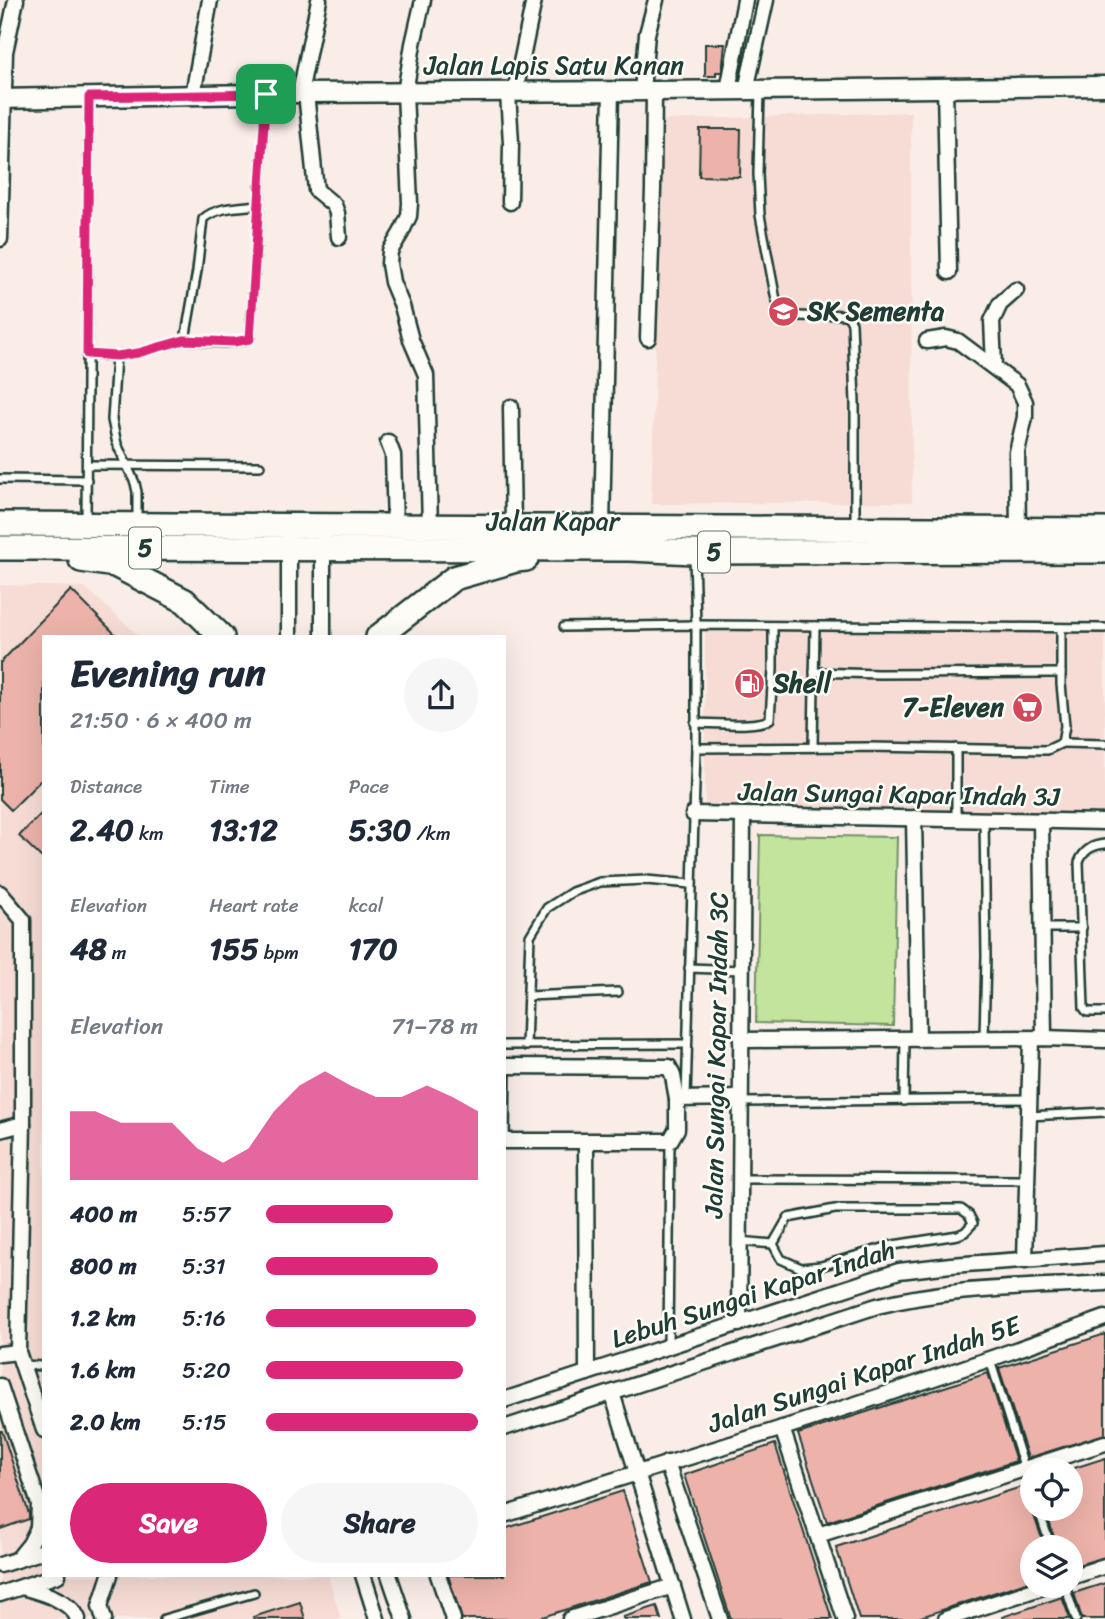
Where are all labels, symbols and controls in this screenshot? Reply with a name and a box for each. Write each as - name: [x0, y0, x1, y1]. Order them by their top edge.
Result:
- street label: Jalan Lapis Satu Kanan: [423, 42, 684, 88]
- pin: [236, 64, 296, 124]
- icon: arrive: [247, 75, 285, 113]
- place label: SK Sementa: [806, 288, 945, 334]
- school or university icon: SK Sementa: [767, 294, 801, 328]
- street label: Jalan Kapar: [486, 498, 621, 544]
- road number: 5: [129, 528, 161, 568]
- road number: 5: [698, 532, 730, 572]
- text: Evening run: [70, 640, 266, 707]
- button: share: [404, 658, 478, 732]
- place label: Shell: [772, 660, 833, 706]
- fuel station icon: Shell: [733, 666, 767, 700]
- place label: 7-Eleven: [902, 684, 1005, 730]
- supermarket icon: 7-Eleven: [1010, 690, 1044, 724]
- text: 21:50 · 6 × 400 m: [70, 700, 252, 741]
- street label: Jalan Sungai Kapar Indah 3J: [737, 768, 1061, 820]
- text: Distance: [70, 770, 142, 803]
- text: Time: [209, 770, 250, 803]
- text: Pace: [349, 770, 389, 803]
- text: 2.40: [70, 803, 134, 857]
- text: 13:12: [209, 803, 278, 857]
- text: 5:30: [349, 803, 411, 857]
- text: km: [134, 817, 164, 850]
- text: /km: [411, 817, 451, 850]
- text: Elevation: [70, 889, 147, 922]
- text: Heart rate: [209, 889, 299, 922]
- text: kcal: [349, 889, 383, 922]
- street label: Jalan Sungai Kapar Indah 3C: [690, 892, 742, 1219]
- text: 48: [70, 922, 107, 976]
- text: 155: [209, 922, 259, 976]
- text: 170: [349, 922, 398, 976]
- text: m: [107, 936, 126, 969]
- text: bpm: [259, 936, 299, 969]
- text: Elevation: [70, 1006, 163, 1047]
- text: 71–78 m: [391, 1006, 478, 1047]
- text: 400 m: [70, 1194, 137, 1235]
- text: 5:57: [182, 1194, 230, 1235]
- street label: Lebuh Sungai Kapar Indah: [605, 1226, 901, 1362]
- text: 800 m: [70, 1246, 137, 1287]
- text: 5:31: [182, 1246, 226, 1287]
- text: 1.2 km: [70, 1298, 136, 1339]
- text: 5:16: [182, 1298, 226, 1339]
- street label: Jalan Sungai Kapar Indah 5E: [701, 1301, 1028, 1447]
- text: 1.6 km: [70, 1350, 136, 1391]
- text: 5:20: [182, 1350, 231, 1391]
- text: 2.0 km: [70, 1402, 141, 1443]
- text: 5:15: [182, 1402, 227, 1443]
- map controls: [1020, 1458, 1083, 1598]
- button: locate: [1020, 1458, 1083, 1521]
- button: Save: [70, 1483, 267, 1563]
- button: Share: [281, 1483, 478, 1563]
- button: layers: [1020, 1535, 1083, 1598]

